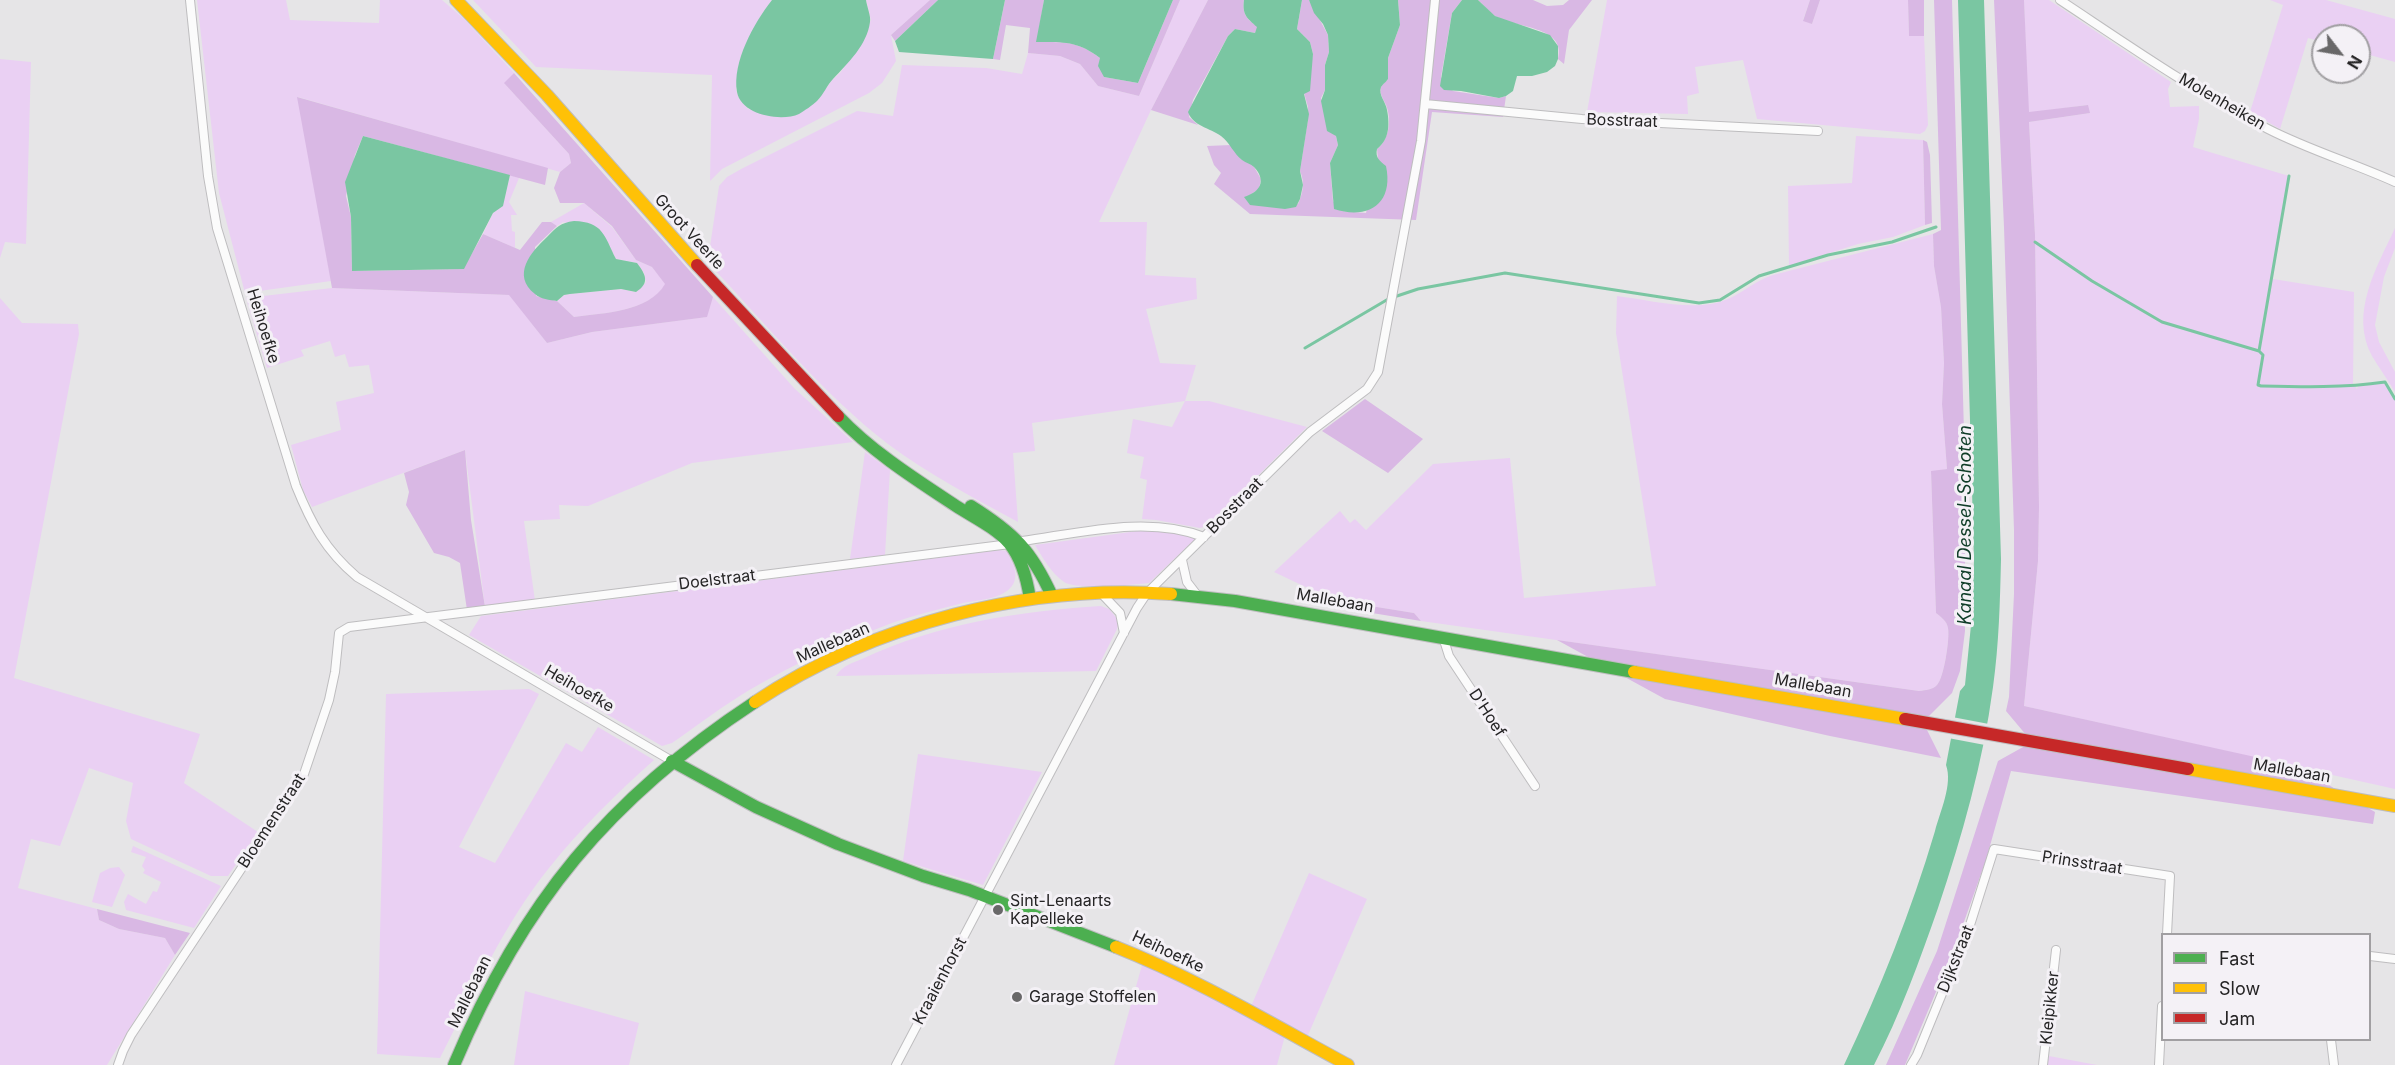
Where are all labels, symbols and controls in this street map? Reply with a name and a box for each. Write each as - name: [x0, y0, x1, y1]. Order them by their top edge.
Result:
- north arrow: [2311, 24, 2371, 84]
- text: N: [2343, 52, 2366, 73]
- street label: Molenheiken: [2175, 70, 2269, 134]
- street label: Bosstraat: [1586, 110, 1658, 132]
- street label: Groot Veerle: [650, 190, 728, 274]
- street label: Heihoefke: [243, 286, 283, 366]
- water label: Kanaal Dessel-Schoten: [1955, 425, 1977, 625]
- street label: Bosstraat: [1203, 474, 1267, 538]
- street label: Doelstraat: [677, 566, 757, 594]
- street label: Mallebaan: [1295, 585, 1375, 617]
- street label: Mallebaan: [794, 618, 872, 668]
- street label: Heihoefke: [541, 661, 617, 717]
- street label: Mallebaan: [1773, 670, 1853, 702]
- street label: D'Hoef: [1464, 686, 1510, 740]
- street label: Mallebaan: [2252, 755, 2332, 787]
- street label: Bloemenstraat: [234, 770, 310, 872]
- street label: Prinsstraat: [2040, 847, 2124, 879]
- place label: Sint-Lenaarts Kapelleke: [1010, 891, 1111, 929]
- marker: Sint-Lenaarts Kapelleke: [991, 903, 1005, 917]
- street label: Dijkstraat: [1934, 922, 1978, 996]
- street label: Heihoefke: [1129, 927, 1207, 977]
- legend: [2161, 933, 2371, 1041]
- street label: Kraaienhorst: [909, 934, 971, 1028]
- text: Fast: [2219, 948, 2255, 969]
- street label: Mallebaan: [444, 953, 496, 1031]
- street label: Kleipikker: [2037, 970, 2063, 1046]
- text: Slow: [2219, 978, 2260, 999]
- place label: Garage Stoffelen: [1029, 987, 1156, 1007]
- marker: Garage Stoffelen: [1010, 990, 1024, 1004]
- text: Jam: [2219, 1008, 2255, 1029]

